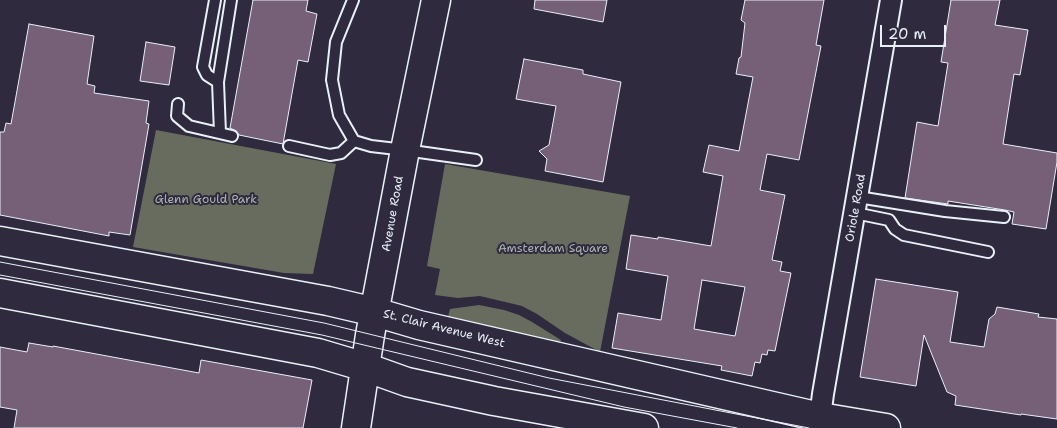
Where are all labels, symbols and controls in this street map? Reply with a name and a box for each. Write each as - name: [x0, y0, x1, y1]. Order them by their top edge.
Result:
- scale bar: [882, 15, 948, 47]
- text: 20 m: [888, 24, 927, 44]
- street label: Oriole Road: [843, 173, 869, 243]
- street label: Avenue Road: [379, 175, 407, 253]
- park label: Glenn Gould Park: [155, 193, 257, 207]
- park label: Amsterdam Square: [498, 242, 608, 256]
- street label: St. Clair Avenue West: [382, 307, 506, 351]

